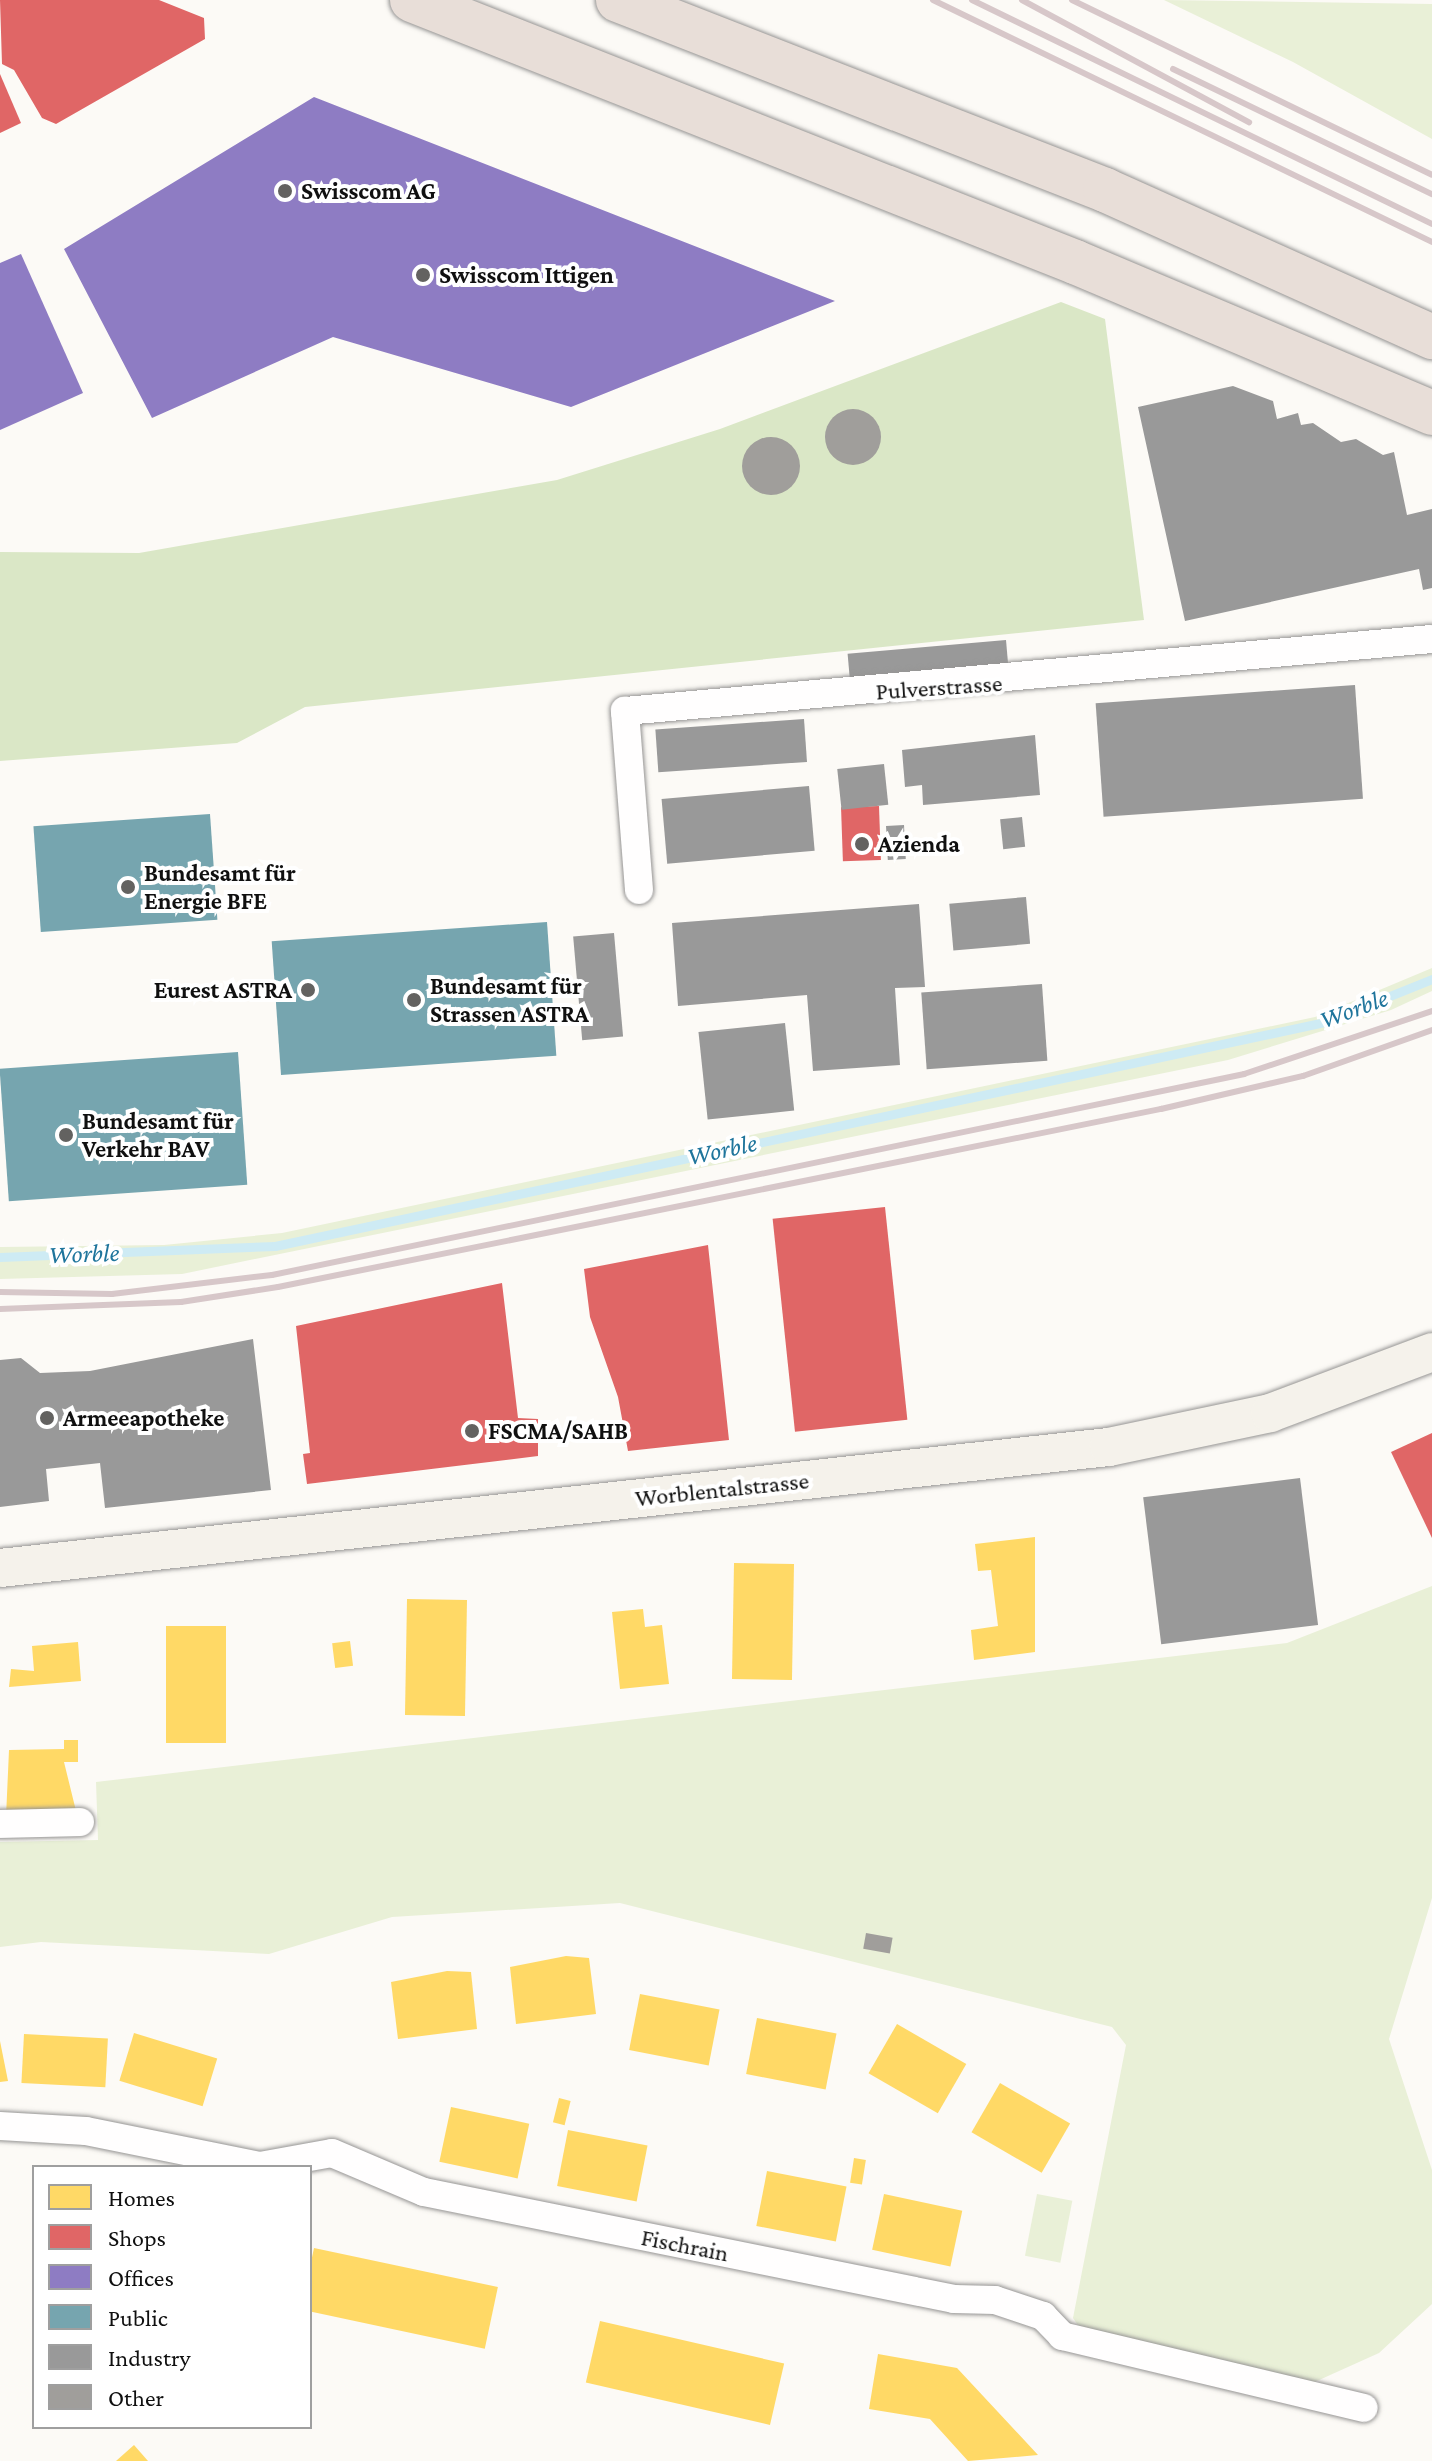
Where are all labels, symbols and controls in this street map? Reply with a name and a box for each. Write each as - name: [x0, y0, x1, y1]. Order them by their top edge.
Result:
- place label: Swisscom AG: [301, 177, 436, 205]
- marker: Swisscom AG: [276, 182, 294, 200]
- place label: Swisscom Ittigen: [439, 261, 614, 289]
- marker: Swisscom Ittigen: [414, 266, 432, 284]
- street label: Pulverstrasse: [875, 668, 1003, 706]
- place label: Azienda: [878, 830, 960, 858]
- marker: Azienda: [853, 835, 871, 853]
- place label: Bundesamt für Energie BFE: [144, 859, 296, 915]
- marker: Bundesamt für Energie BFE: [119, 878, 137, 896]
- place label: Bundesamt für Strassen ASTRA: [430, 972, 589, 1028]
- place label: Eurest ASTRA: [154, 976, 292, 1004]
- marker: Eurest ASTRA: [299, 981, 317, 999]
- water label: Worble: [1316, 982, 1392, 1036]
- marker: Bundesamt für Strassen ASTRA: [405, 991, 423, 1009]
- place label: Bundesamt für Verkehr BAV: [82, 1107, 234, 1163]
- marker: Bundesamt für Verkehr BAV: [57, 1126, 75, 1144]
- water label: Worble: [684, 1127, 760, 1173]
- water label: Worble: [48, 1237, 120, 1271]
- place label: Armeeapotheke: [63, 1404, 224, 1432]
- marker: Armeeapotheke: [38, 1409, 56, 1427]
- place label: FSCMA/SAHB: [488, 1417, 628, 1445]
- marker: FSCMA/SAHB: [463, 1422, 481, 1440]
- street label: Worblentalstrasse: [634, 1466, 810, 1512]
- legend: [32, 2165, 312, 2429]
- text: Homes: [108, 2184, 175, 2211]
- street label: Fischrain: [639, 2222, 731, 2268]
- text: Shops: [108, 2224, 166, 2251]
- text: Offices: [108, 2264, 174, 2291]
- text: Public: [108, 2304, 168, 2331]
- text: Industry: [108, 2344, 191, 2371]
- text: Other: [108, 2384, 164, 2411]

